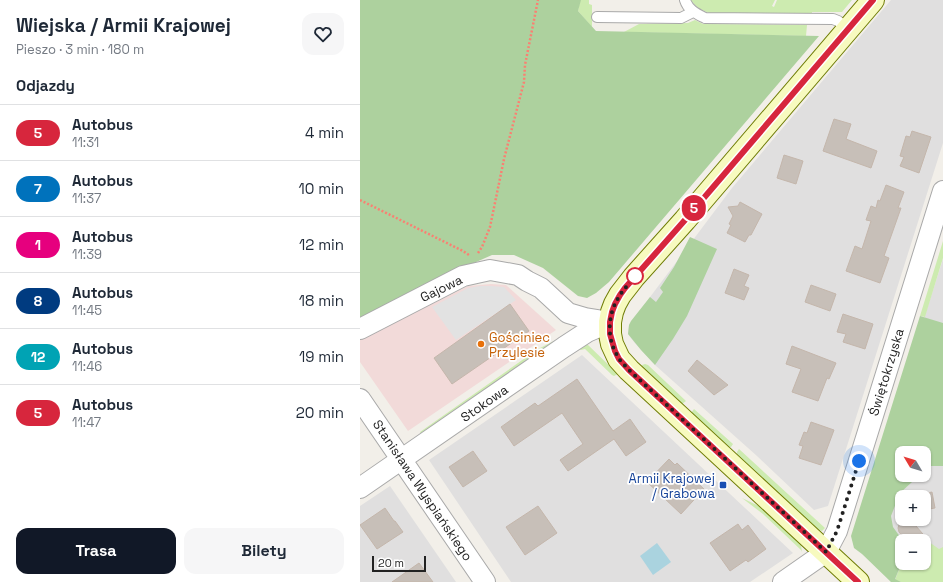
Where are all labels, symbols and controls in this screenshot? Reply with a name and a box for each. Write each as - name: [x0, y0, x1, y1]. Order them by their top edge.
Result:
- text: Wiejska / Armii Krajowej: [16, 13, 231, 38]
- button: heart: [302, 13, 344, 55]
- text: Pieszo · 3 min · 180 m: [16, 41, 144, 58]
- text: Odjazdy: [16, 76, 75, 95]
- text: Autobus: [72, 115, 133, 134]
- text: 4 min: [305, 123, 344, 142]
- text: 5: [34, 124, 42, 142]
- text: 11:31: [72, 134, 99, 151]
- text: Autobus: [72, 171, 133, 190]
- text: 10 min: [298, 179, 344, 198]
- text: 7: [34, 180, 42, 198]
- text: 11:37: [72, 190, 101, 207]
- line badge: 5: [681, 195, 707, 221]
- text: 5: [690, 199, 698, 217]
- text: Autobus: [72, 227, 133, 246]
- text: 12 min: [299, 235, 344, 254]
- text: 1: [35, 236, 41, 254]
- text: 11:39: [72, 246, 102, 263]
- unlabelled marker: [626, 267, 644, 285]
- street label: Gajowa: [417, 271, 466, 306]
- text: Autobus: [72, 283, 133, 302]
- text: 18 min: [299, 291, 344, 310]
- text: 8: [34, 292, 42, 310]
- text: 11:45: [72, 302, 102, 319]
- street label: Świętokrzyska: [865, 326, 908, 418]
- place label: Gościniec Przylesie: [489, 329, 550, 361]
- text: Autobus: [72, 339, 133, 358]
- marker: Gościniec Przylesie: [476, 339, 486, 349]
- text: 19 min: [299, 347, 344, 366]
- text: 12: [31, 348, 45, 366]
- text: 11:46: [72, 358, 102, 375]
- street label: Stokowa: [457, 381, 512, 426]
- text: Autobus: [72, 395, 133, 414]
- text: 20 min: [296, 403, 344, 422]
- text: 5: [34, 404, 42, 422]
- text: 11:47: [72, 414, 101, 431]
- street label: Stanisława Wyspiańskiego: [369, 416, 476, 564]
- north arrow: [895, 446, 931, 482]
- map controls: [895, 446, 931, 570]
- your location: [849, 451, 869, 471]
- place label: Armii Krajowej / Grabowa: [629, 470, 716, 502]
- marker: Armii Krajowej / Grabowa: [718, 480, 728, 490]
- button: +: [895, 490, 931, 526]
- button: Trasa: [16, 528, 176, 574]
- button: Bilety: [184, 528, 344, 574]
- button: −: [895, 534, 931, 570]
- scale bar: [372, 554, 426, 573]
- text: 20 m: [378, 556, 404, 570]

